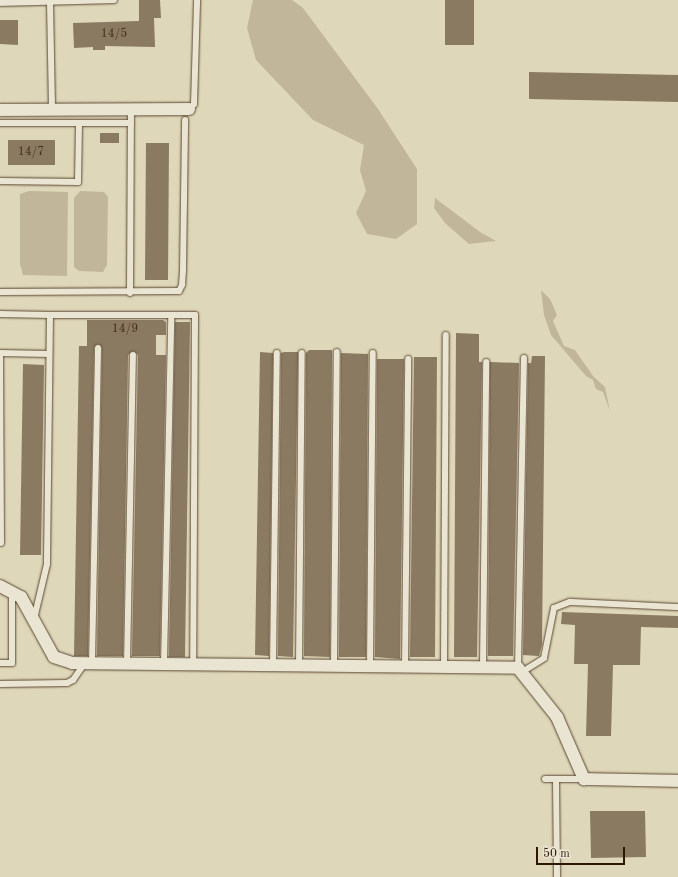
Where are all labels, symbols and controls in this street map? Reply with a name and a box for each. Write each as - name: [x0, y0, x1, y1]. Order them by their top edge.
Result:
- house number: 14/5: [101, 28, 127, 42]
- house number: 14/7: [18, 146, 44, 160]
- house number: 14/9: [112, 323, 138, 337]
- scale bar: [538, 839, 627, 865]
- text: 50 m: [543, 848, 570, 860]

